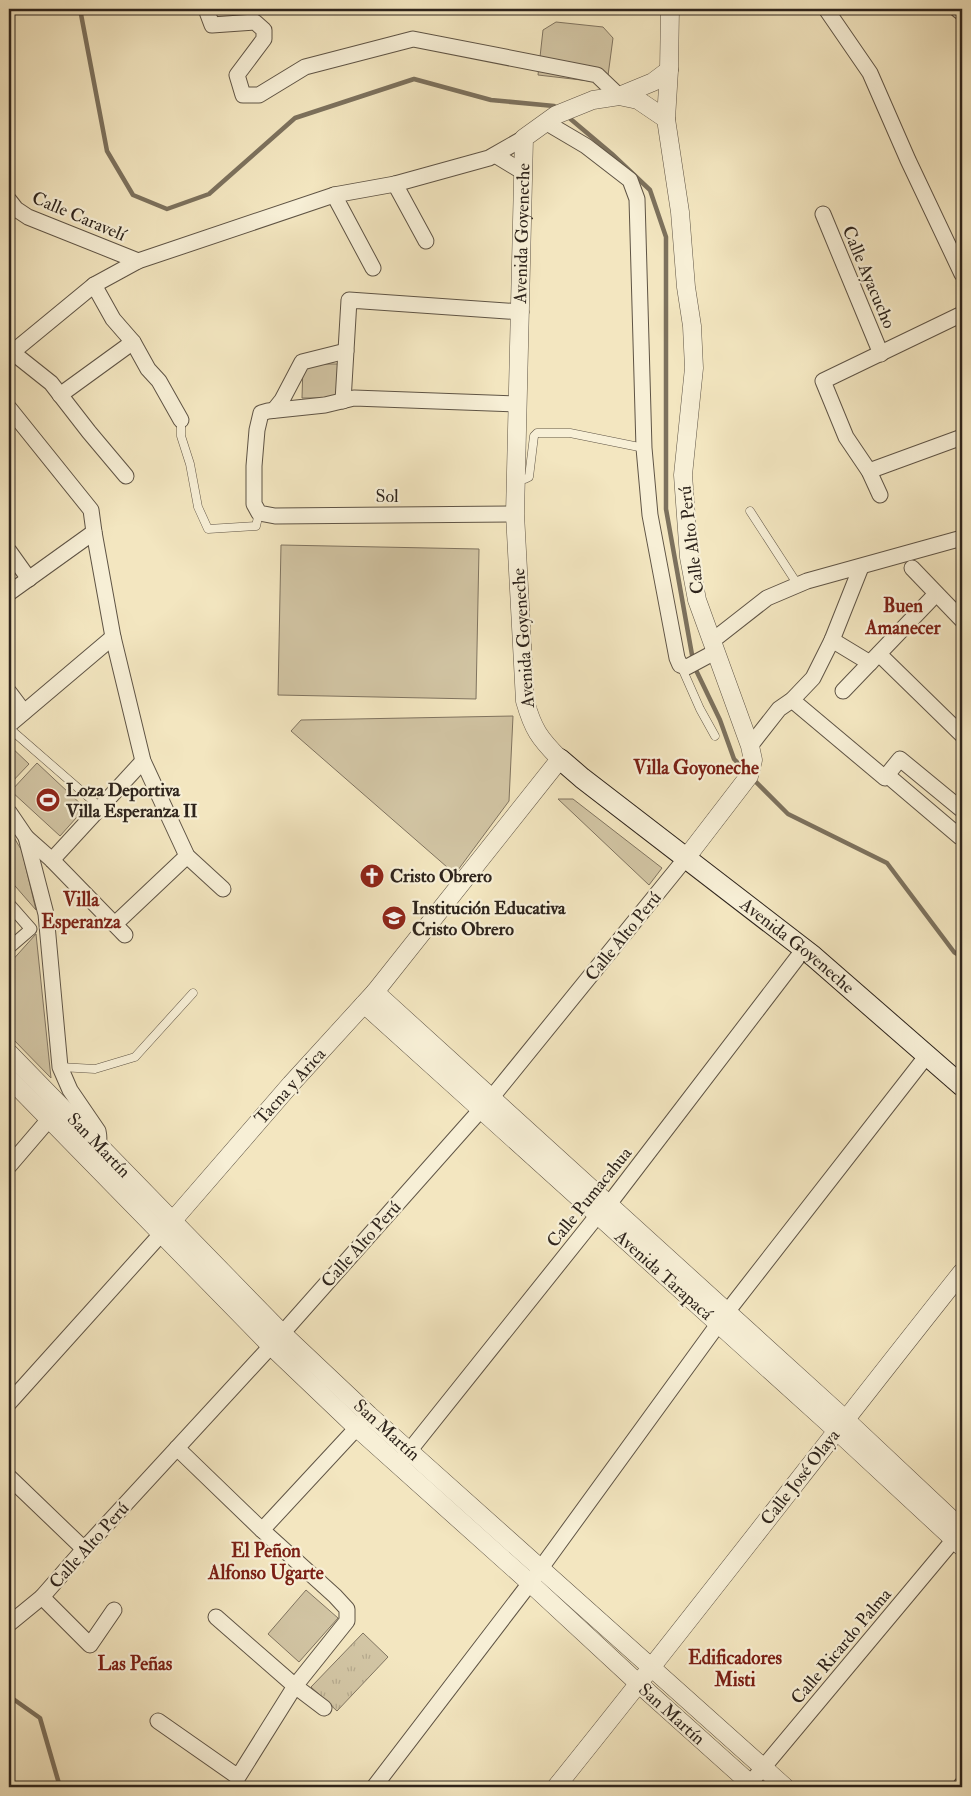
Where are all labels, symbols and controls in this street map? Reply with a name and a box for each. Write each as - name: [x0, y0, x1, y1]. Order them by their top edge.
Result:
- street label: Avenida Goyeneche: [509, 162, 535, 305]
- street label: Calle Caravelí: [28, 186, 130, 247]
- street label: Calle Ayacucho: [837, 222, 901, 332]
- street label: Sol: [375, 485, 399, 508]
- street label: Calle Alto Perú: [673, 485, 710, 595]
- street label: Avenida Goyeneche: [507, 567, 540, 710]
- district label: Buen Amanecer: [864, 594, 941, 640]
- district label: Villa Goyoneche: [632, 756, 759, 781]
- place label: Loza Deportiva Villa Esperanza II: [65, 779, 197, 823]
- sports icon: Loza Deportiva Villa Esperanza II: [35, 787, 61, 813]
- church icon: Cristo Obrero: [359, 863, 385, 889]
- place label: Cristo Obrero: [390, 865, 492, 888]
- street label: Calle Alto Perú: [580, 887, 667, 986]
- district label: Villa Esperanza: [41, 888, 122, 935]
- street label: Avenida Goyeneche: [734, 892, 859, 999]
- place label: Institución Educativa Cristo Obrero: [412, 897, 566, 941]
- school or university icon: Institución Educativa Cristo Obrero: [381, 905, 407, 931]
- street label: Tacna y Arica: [250, 1043, 331, 1130]
- street label: San Martín: [62, 1108, 135, 1183]
- street label: Calle Pumacahua: [542, 1142, 637, 1252]
- street label: Calle Alto Perú: [316, 1196, 406, 1292]
- street label: Avenida Tarapacá: [609, 1225, 718, 1326]
- street label: San Martín: [349, 1394, 425, 1466]
- street label: Calle José Olaya: [756, 1424, 845, 1530]
- street label: Calle Alto Perú: [44, 1497, 134, 1593]
- district label: El Peñon Alfonso Ugarte: [207, 1539, 324, 1586]
- street label: Calle Ricardo Palma: [786, 1583, 897, 1709]
- district label: Edificadores Misti: [688, 1646, 782, 1692]
- district label: Las Peñas: [98, 1652, 173, 1676]
- street label: San Martín: [634, 1678, 710, 1750]

